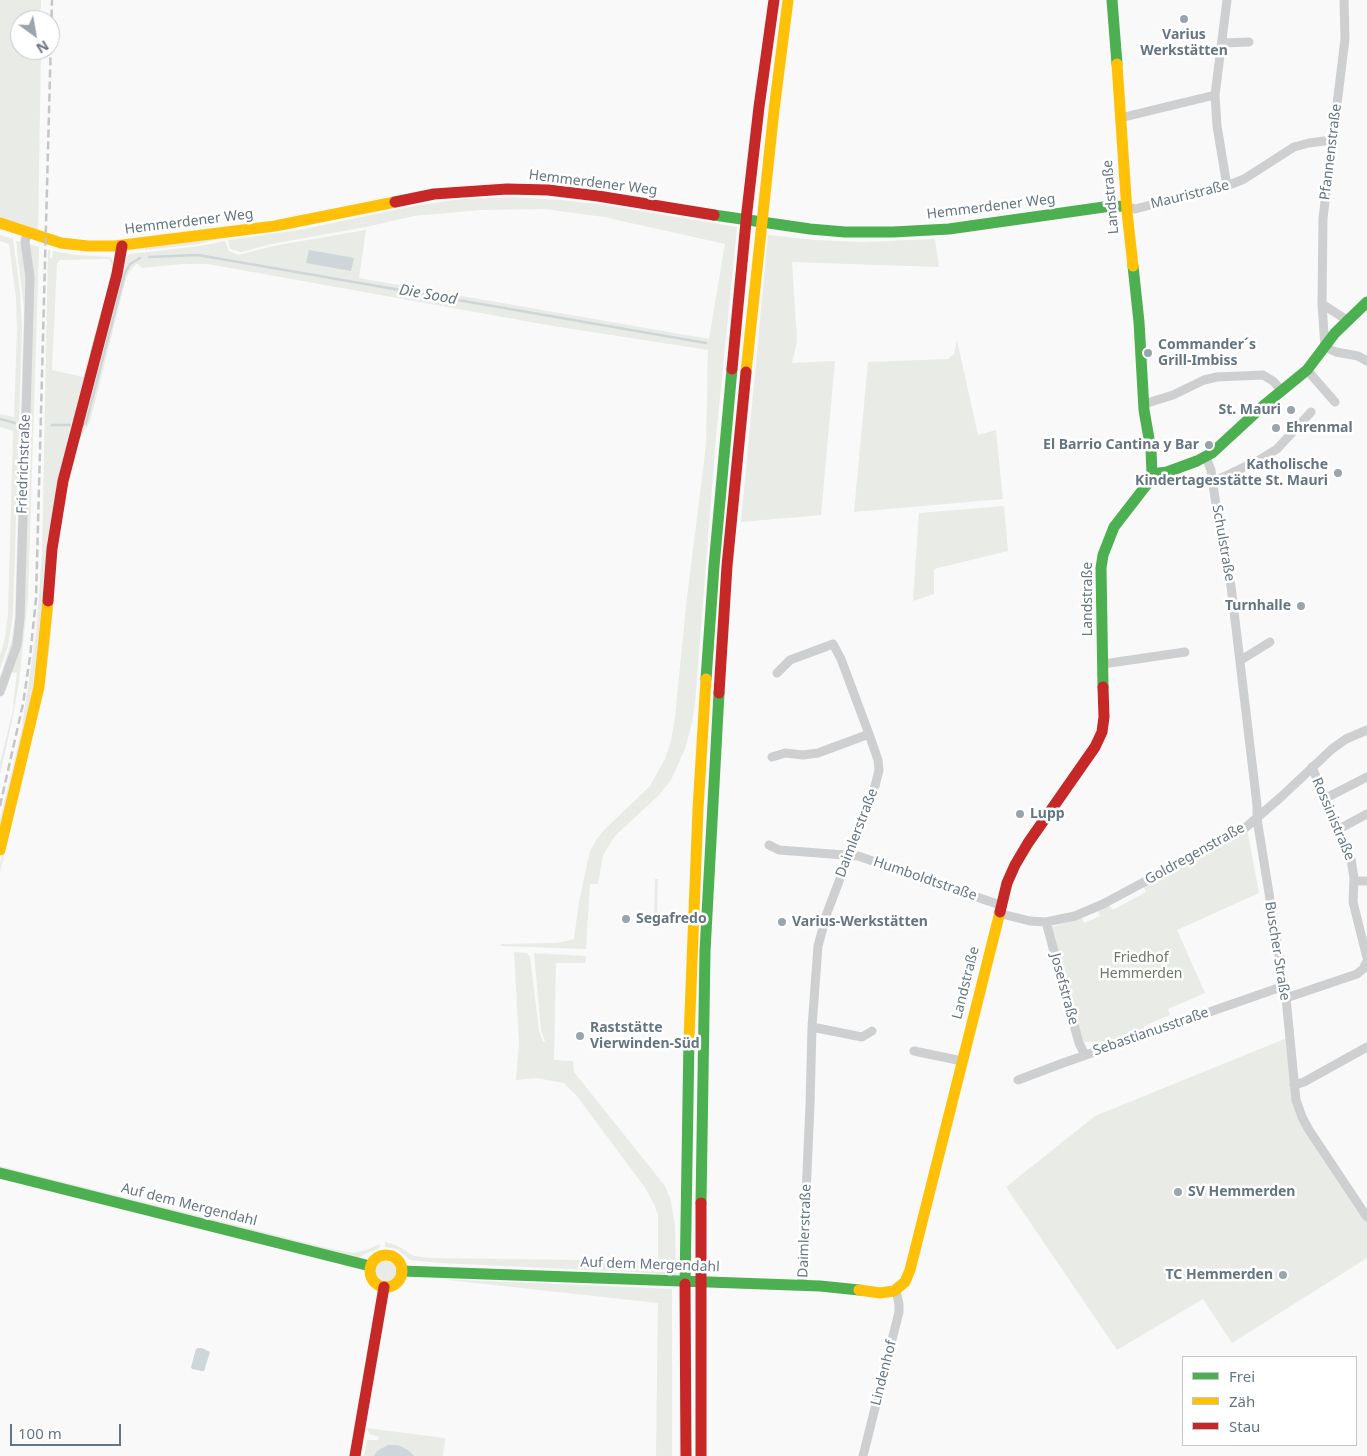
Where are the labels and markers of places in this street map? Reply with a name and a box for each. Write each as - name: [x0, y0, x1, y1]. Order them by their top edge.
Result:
- marker: Varius Werkstätten: [1178, 13, 1190, 25]
- place label: Varius Werkstätten: [1140, 27, 1228, 59]
- place label: Commander´s Grill-Imbiss: [1158, 337, 1256, 370]
- marker: Commander´s Grill-Imbiss: [1142, 347, 1154, 359]
- place label: St. Mauri: [1219, 402, 1281, 418]
- marker: St. Mauri: [1285, 404, 1297, 416]
- place label: Ehrenmal: [1286, 420, 1353, 436]
- marker: Ehrenmal: [1270, 422, 1282, 434]
- place label: El Barrio Cantina y Bar: [1043, 437, 1199, 453]
- marker: El Barrio Cantina y Bar: [1203, 439, 1215, 451]
- place label: Katholische Kindertagesstätte St. Mauri: [1135, 457, 1328, 490]
- marker: Katholische Kindertagesstätte St. Mauri: [1332, 467, 1344, 479]
- place label: Turnhalle: [1225, 598, 1291, 614]
- marker: Turnhalle: [1295, 600, 1307, 612]
- place label: Lupp: [1030, 806, 1065, 822]
- marker: Lupp: [1014, 808, 1026, 820]
- place label: Segafredo: [636, 911, 707, 927]
- marker: Segafredo: [620, 913, 632, 925]
- place label: Varius-Werkstätten: [792, 914, 928, 930]
- marker: Varius-Werkstätten: [776, 916, 788, 928]
- place label: Raststätte Vierwinden-Süd: [590, 1020, 700, 1052]
- marker: Raststätte Vierwinden-Süd: [574, 1030, 586, 1042]
- place label: SV Hemmerden: [1188, 1184, 1295, 1200]
- marker: SV Hemmerden: [1172, 1186, 1184, 1198]
- place label: TC Hemmerden: [1166, 1267, 1273, 1283]
- marker: TC Hemmerden: [1277, 1269, 1289, 1281]

